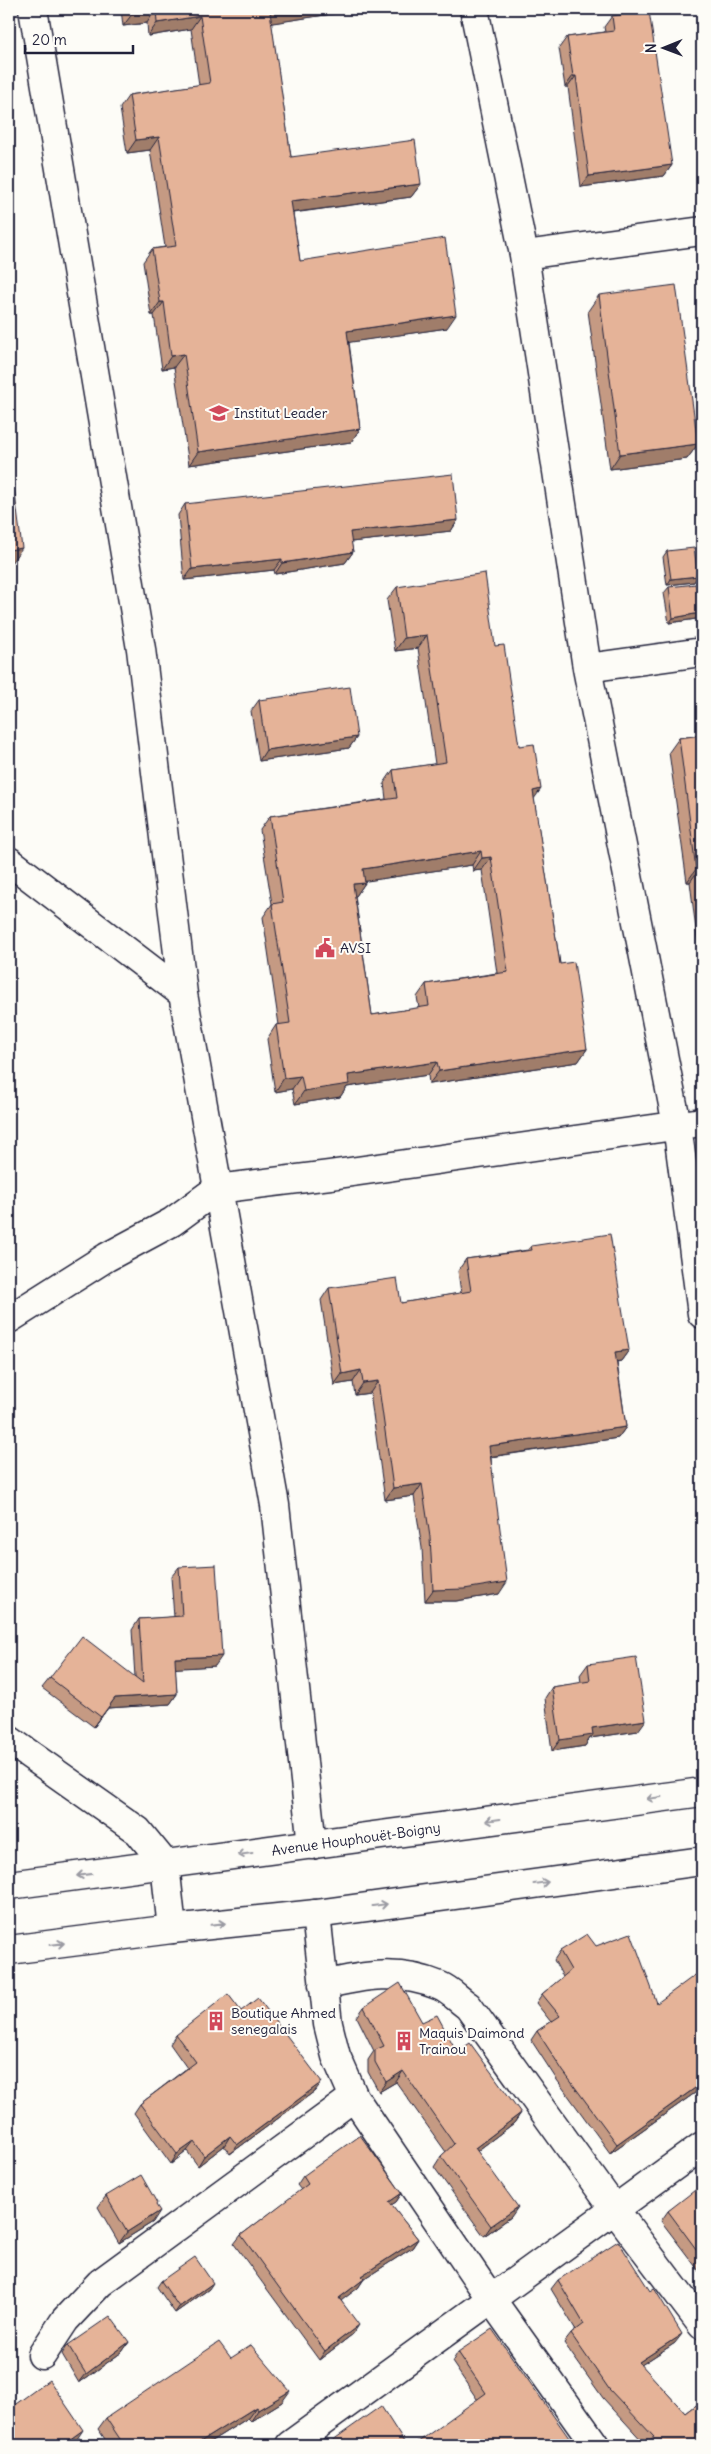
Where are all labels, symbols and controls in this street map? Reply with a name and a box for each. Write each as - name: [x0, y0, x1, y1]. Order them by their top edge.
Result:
- scale bar: [25, 22, 132, 54]
- north arrow: [638, 22, 688, 72]
- text: 20 m: [32, 30, 67, 49]
- text: N: [642, 43, 660, 53]
- school or university icon: Institut Leader: [208, 402, 230, 424]
- place label: Institut Leader: [234, 404, 328, 422]
- public building icon: AVSI: [314, 937, 336, 959]
- place label: AVSI: [340, 939, 371, 957]
- one-way arrow: [646, 1793, 662, 1803]
- one-way arrow: [485, 1815, 501, 1825]
- street label: Avenue Houphouët-Boigny: [270, 1818, 442, 1860]
- one-way arrow: [237, 1849, 253, 1859]
- one-way arrow: [76, 1870, 92, 1880]
- one-way arrow: [532, 1878, 548, 1888]
- one-way arrow: [371, 1900, 387, 1910]
- one-way arrow: [210, 1919, 226, 1929]
- one-way arrow: [49, 1939, 65, 1949]
- place label: Boutique Ahmed senegalais: [231, 2004, 336, 2038]
- building icon: Boutique Ahmed senegalais: [205, 2010, 227, 2032]
- place label: Maquis Daimond Trainou: [419, 2024, 525, 2058]
- building icon: Maquis Daimond Trainou: [393, 2030, 415, 2052]

